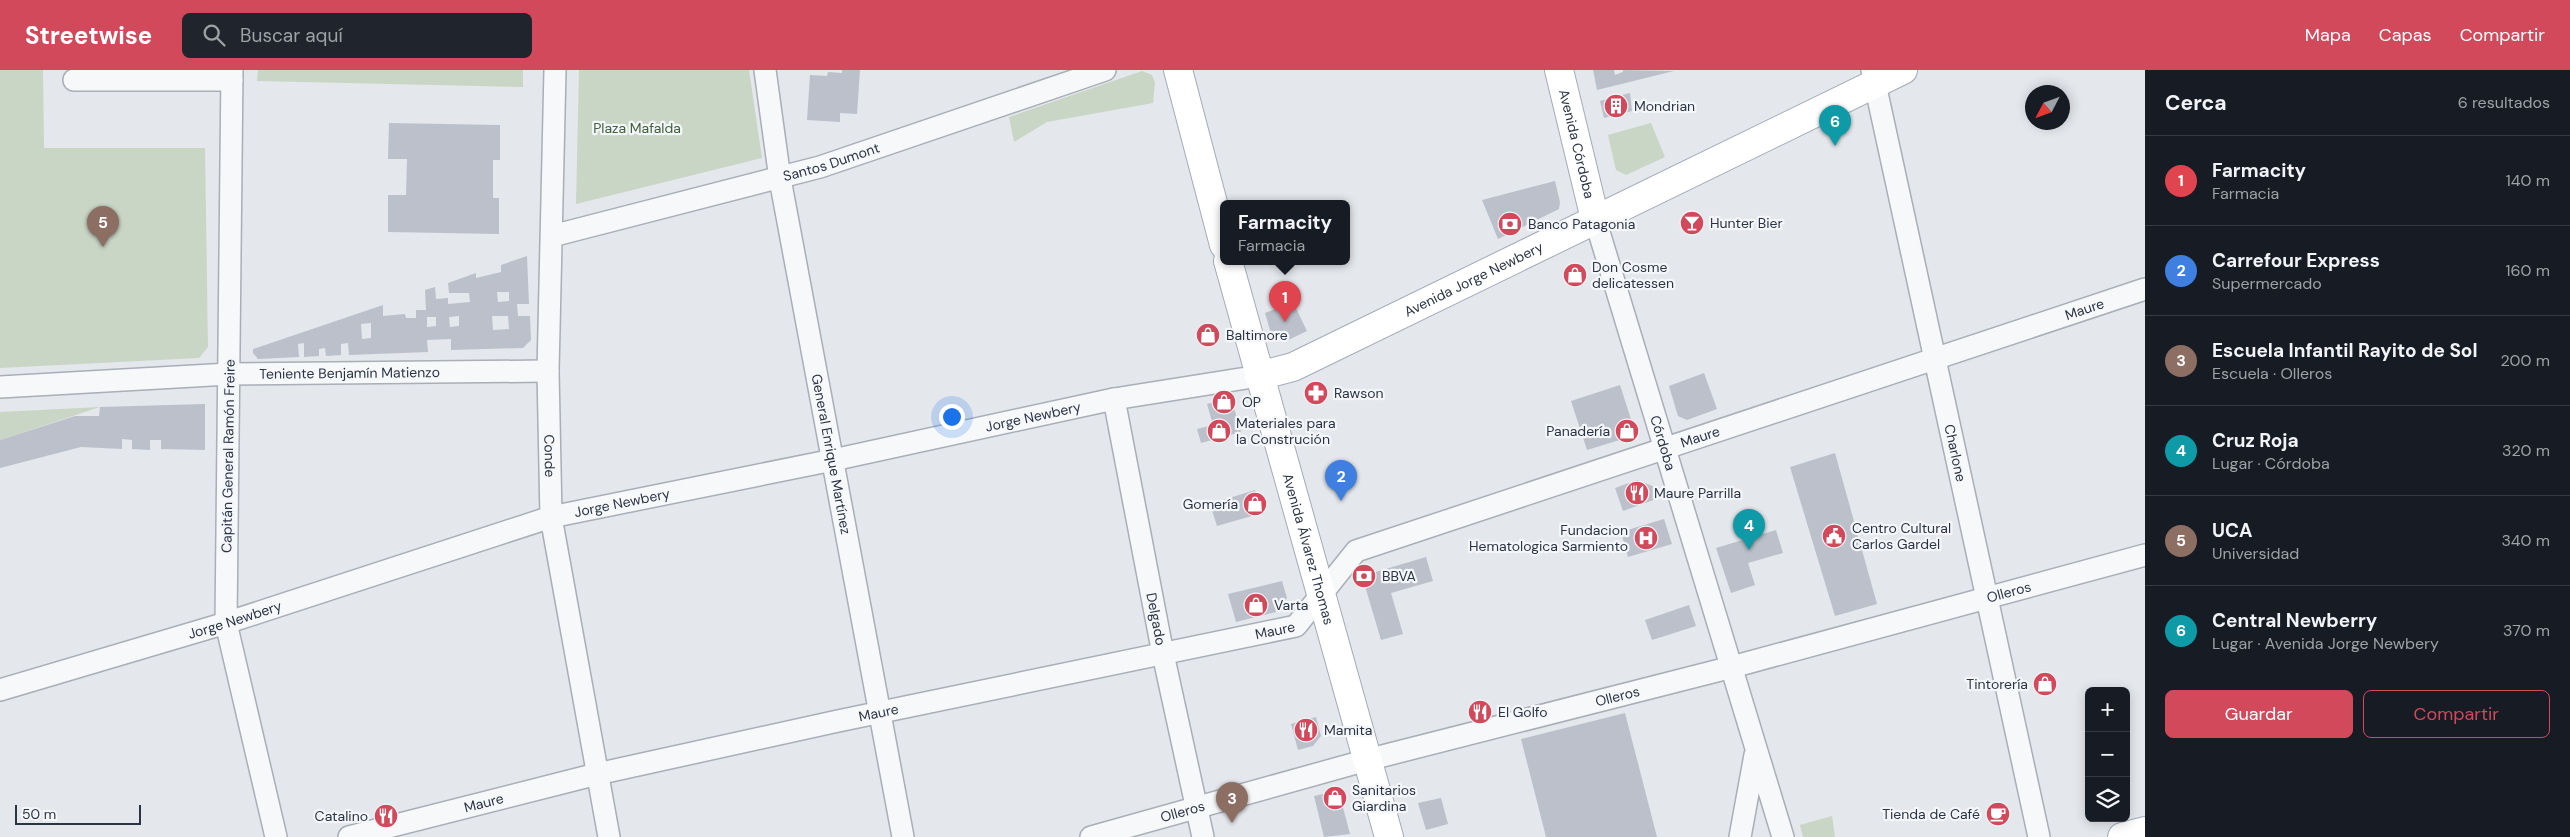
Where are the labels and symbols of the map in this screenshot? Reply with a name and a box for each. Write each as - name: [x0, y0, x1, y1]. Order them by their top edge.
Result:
- north arrow: [2025, 85, 2070, 130]
- street label: Avenida Córdoba: [1555, 87, 1599, 200]
- building icon: Mondrian: [1603, 93, 1629, 119]
- place label: Mondrian: [1634, 97, 1695, 115]
- pin: 6: [1819, 105, 1851, 146]
- park label: Plaza Mafalda: [593, 119, 681, 137]
- street label: Santos Dumont: [781, 138, 882, 185]
- pin: 5: [87, 206, 119, 247]
- bar icon: Hunter Bier: [1679, 210, 1705, 236]
- bank icon: Banco Patagonia: [1497, 211, 1523, 237]
- place label: Hunter Bier: [1710, 214, 1783, 232]
- place label: Banco Patagonia: [1528, 215, 1635, 233]
- street label: Avenida Jorge Newbery: [1401, 238, 1546, 321]
- place label: Don Cosme delicatessen: [1592, 258, 1674, 292]
- shop icon: Don Cosme delicatessen: [1562, 262, 1588, 288]
- pin: 1: [1269, 281, 1301, 322]
- street label: Maure: [2062, 294, 2106, 324]
- shop icon: Baltimore: [1195, 322, 1221, 348]
- place label: Baltimore: [1226, 326, 1288, 344]
- street label: Capitán General Ramón Freire: [217, 359, 239, 553]
- street label: Teniente Benjamín Matienzo: [259, 363, 440, 383]
- street label: General Enrique Martínez: [808, 372, 855, 536]
- pharmacy icon: Rawson: [1303, 380, 1329, 406]
- place label: Rawson: [1334, 384, 1384, 402]
- shop icon: OP: [1211, 389, 1237, 415]
- place label: OP: [1242, 393, 1261, 411]
- street label: Jorge Newbery: [984, 397, 1083, 436]
- your location: [939, 404, 965, 430]
- street label: Córdoba: [1646, 413, 1680, 473]
- place label: Materiales para la Construción: [1236, 414, 1336, 448]
- shop icon: Materiales para la Construción: [1206, 418, 1232, 444]
- shop icon: Panadería: [1614, 418, 1640, 444]
- place label: Panadería: [1546, 422, 1610, 440]
- street label: Maure: [1678, 422, 1722, 452]
- street label: Charlone: [1940, 423, 1970, 483]
- street label: Conde: [540, 434, 559, 478]
- pin: 2: [1325, 460, 1357, 501]
- street label: Avenida Álvarez Thomas: [1279, 471, 1338, 627]
- restaurant icon: Maure Parrilla: [1624, 480, 1650, 506]
- street label: Jorge Newbery: [573, 484, 672, 521]
- place label: Maure Parrilla: [1654, 484, 1741, 502]
- shop icon: Gomería: [1242, 491, 1268, 517]
- place label: Gomería: [1183, 495, 1238, 513]
- pin: 4: [1733, 509, 1765, 550]
- place label: Centro Cultural Carlos Gardel: [1852, 519, 1951, 553]
- place label: Fundacion Hematologica Sarmiento: [1469, 521, 1628, 555]
- public building icon: Centro Cultural Carlos Gardel: [1821, 523, 1847, 549]
- hospital icon: Fundacion Hematologica Sarmiento: [1633, 525, 1659, 551]
- bank icon: BBVA: [1351, 563, 1377, 589]
- place label: BBVA: [1382, 567, 1416, 585]
- street label: Olleros: [1985, 577, 2033, 607]
- street label: Delgado: [1142, 591, 1170, 647]
- shop icon: Varta: [1243, 592, 1269, 618]
- street label: Jorge Newbery: [186, 596, 284, 643]
- place label: Varta: [1274, 596, 1308, 614]
- street label: Maure: [1253, 617, 1297, 643]
- shop icon: Tintorería: [2032, 671, 2058, 697]
- place label: Tintorería: [1966, 675, 2028, 693]
- street label: Olleros: [1593, 682, 1642, 710]
- restaurant icon: El Golfo: [1467, 699, 1493, 725]
- street label: Maure: [857, 700, 900, 726]
- place label: El Golfo: [1498, 703, 1548, 721]
- restaurant icon: Mamita: [1293, 717, 1319, 743]
- place label: Mamita: [1324, 721, 1372, 739]
- place label: Sanitarios Giardina: [1352, 781, 1416, 815]
- pin: 3: [1216, 782, 1248, 823]
- shop icon: Sanitarios Giardina: [1322, 785, 1348, 811]
- street label: Maure: [462, 789, 506, 816]
- street label: Olleros: [1158, 797, 1207, 826]
- cafe icon: Tienda de Café: [1985, 801, 2011, 827]
- scale bar: [15, 802, 141, 825]
- restaurant icon: Catalino: [373, 803, 399, 829]
- place label: Tienda de Café: [1882, 805, 1980, 823]
- place label: Catalino: [315, 807, 368, 825]

